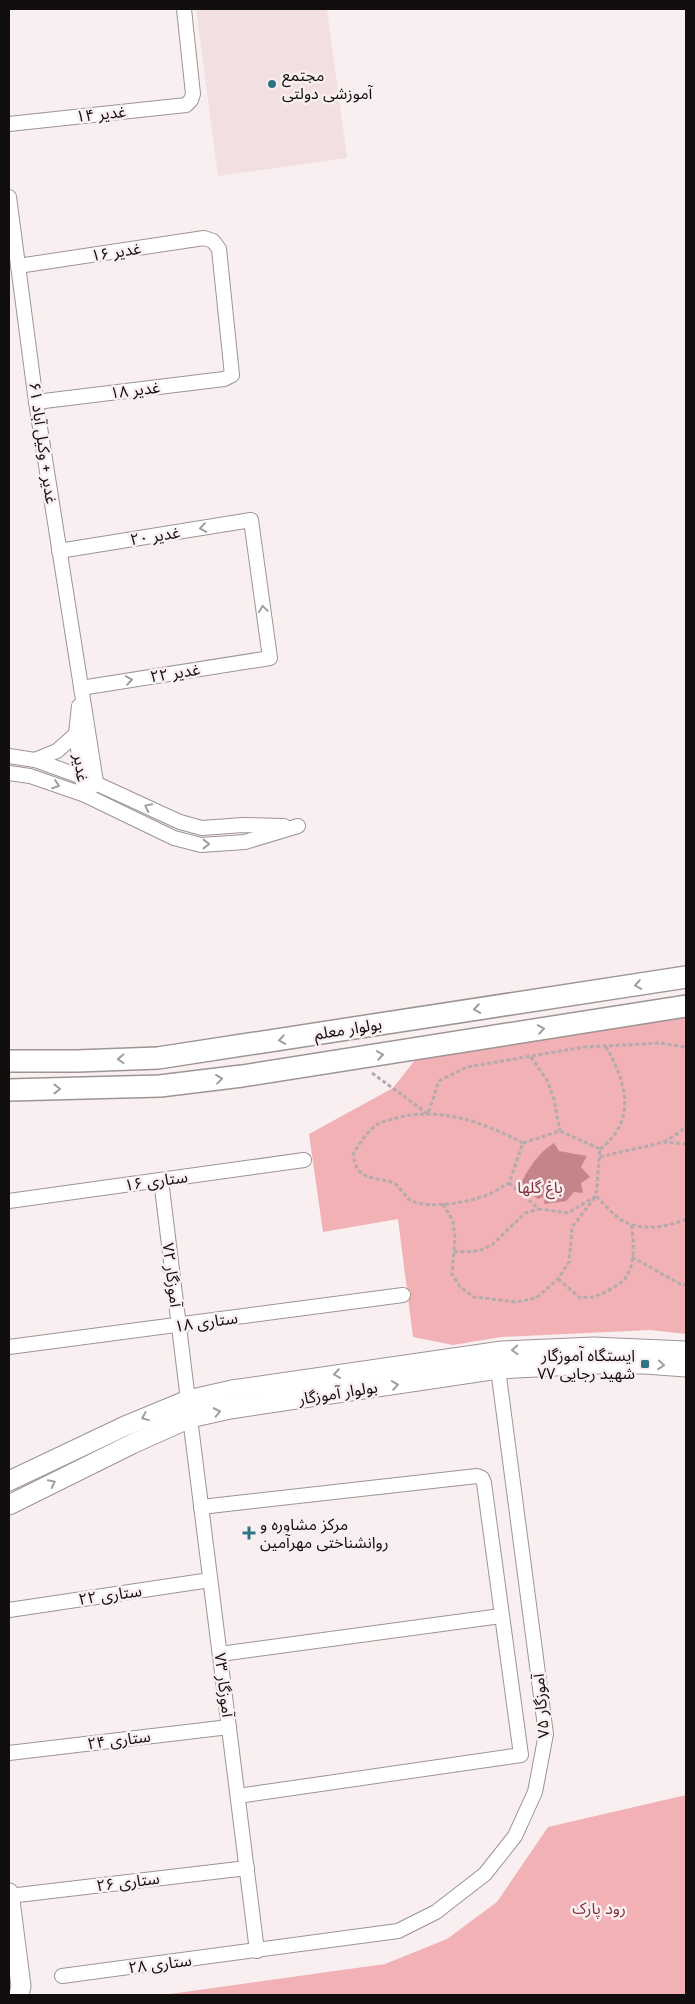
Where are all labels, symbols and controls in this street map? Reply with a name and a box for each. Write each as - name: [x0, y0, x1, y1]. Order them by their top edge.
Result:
- place label: مجتمع آموزشی دولتی: [282, 66, 374, 103]
- marker: مجتمع آموزشی دولتی: [266, 78, 278, 90]
- street label: غدیر ۱۴: [75, 102, 127, 126]
- street label: غدیر ۱۶: [90, 239, 142, 265]
- street label: غدیر ۱۸: [109, 378, 161, 402]
- street label: غدیر + وکیل آباد ۶۱: [25, 381, 61, 505]
- one-way arrow: [198, 522, 207, 532]
- street label: غدیر ۲۰: [129, 523, 181, 549]
- one-way arrow: [258, 605, 269, 613]
- street label: غدیر ۲۲: [149, 660, 201, 686]
- one-way arrow: [124, 676, 133, 686]
- street label: غدیر: [70, 752, 92, 783]
- one-way arrow: [51, 779, 59, 789]
- one-way arrow: [144, 803, 153, 814]
- one-way arrow: [202, 839, 210, 849]
- one-way arrow: [634, 979, 642, 989]
- one-way arrow: [473, 1004, 482, 1014]
- street label: بولوار معلم: [313, 1014, 384, 1047]
- one-way arrow: [536, 1025, 545, 1035]
- one-way arrow: [278, 1034, 287, 1044]
- one-way arrow: [376, 1050, 385, 1060]
- one-way arrow: [117, 1054, 125, 1065]
- one-way arrow: [216, 1074, 224, 1085]
- one-way arrow: [54, 1084, 62, 1094]
- street label: ستاری ۱۶: [123, 1167, 189, 1195]
- park label: باغ گلها: [517, 1178, 563, 1200]
- street label: ۷۲ آموزگار: [159, 1242, 186, 1310]
- street label: ستاری ۱۸: [173, 1308, 239, 1336]
- one-way arrow: [511, 1345, 519, 1356]
- place label: ایستگاه آموزگار شهید رجایی ۷۷: [537, 1346, 635, 1383]
- marker: ایستگاه آموزگار شهید رجایی ۷۷: [639, 1358, 651, 1370]
- one-way arrow: [658, 1360, 666, 1371]
- one-way arrow: [333, 1369, 341, 1379]
- street label: بولوار آموزگار: [296, 1377, 379, 1409]
- one-way arrow: [391, 1380, 399, 1390]
- one-way arrow: [213, 1407, 222, 1418]
- one-way arrow: [141, 1411, 150, 1422]
- one-way arrow: [47, 1479, 56, 1489]
- place label: مرکز مشاوره و روانشناختی مهرآمین: [260, 1515, 389, 1552]
- marker: مرکز مشاوره و روانشناختی مهرآمین: [242, 1526, 256, 1540]
- street label: ستاری ۲۲: [77, 1581, 143, 1609]
- street label: ۷۳ آموزگار: [211, 1652, 238, 1720]
- street label: آموزگار ۷۵: [529, 1672, 553, 1739]
- street label: ستاری ۲۴: [86, 1727, 152, 1753]
- street label: ستاری ۲۶: [95, 1869, 161, 1895]
- park label: رود پارک: [572, 1899, 626, 1919]
- street label: ستاری ۲۸: [127, 1951, 193, 1977]

